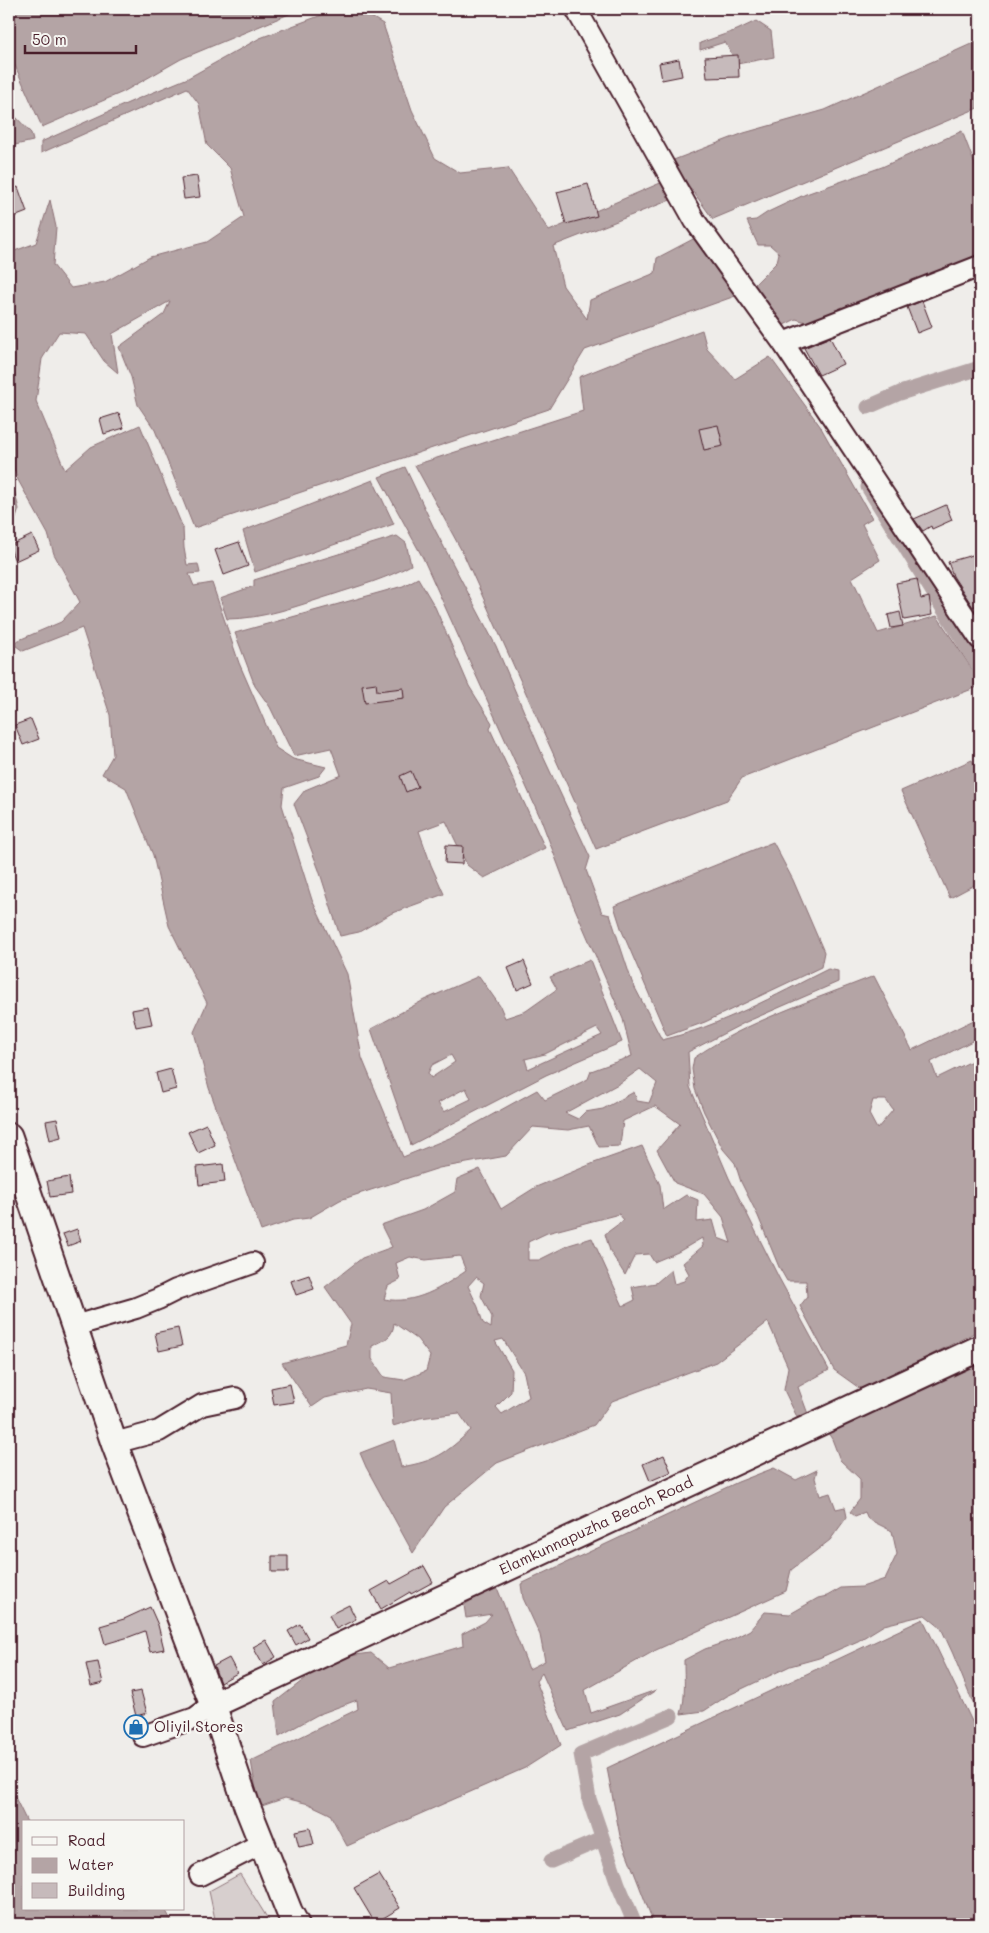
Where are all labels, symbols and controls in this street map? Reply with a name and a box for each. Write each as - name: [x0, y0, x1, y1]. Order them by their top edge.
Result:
- scale bar: [25, 22, 136, 54]
- text: 50 m: [32, 29, 67, 49]
- street label: Elamkunnapuzha Beach Road: [495, 1471, 696, 1579]
- shop icon: Oliyil Stores: [123, 1714, 149, 1740]
- place label: Oliyil Stores: [154, 1716, 243, 1736]
- legend: [22, 1820, 185, 1910]
- text: Road: [68, 1830, 105, 1850]
- text: Water: [68, 1854, 114, 1874]
- text: Building: [68, 1880, 125, 1900]

